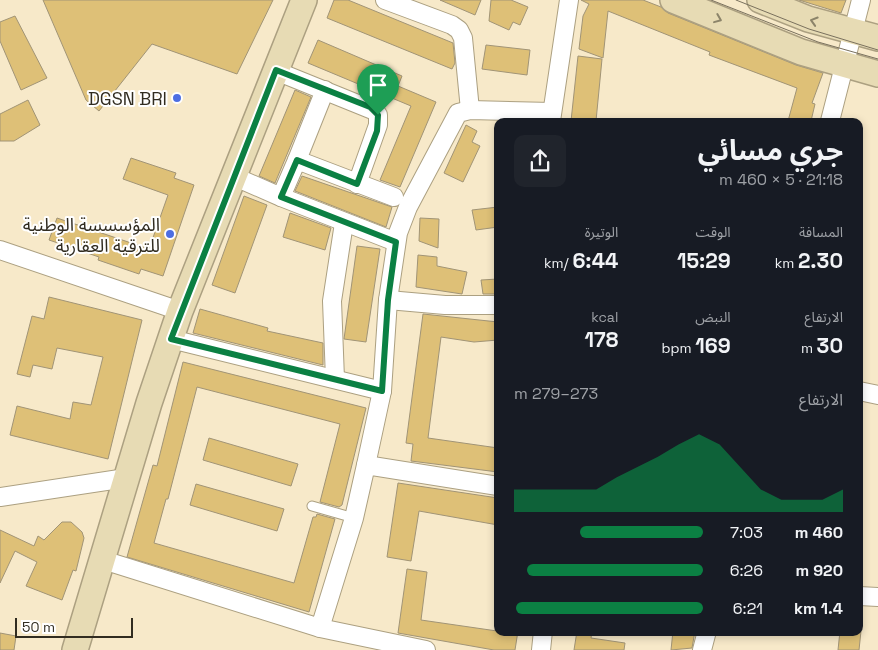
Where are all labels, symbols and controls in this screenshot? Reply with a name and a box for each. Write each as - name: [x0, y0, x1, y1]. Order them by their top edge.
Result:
- one-way arrow: [713, 13, 722, 23]
- one-way arrow: [811, 16, 819, 26]
- pin: [357, 64, 399, 115]
- icon: arrive: [364, 71, 392, 99]
- place label: DGSN BRI: [88, 87, 167, 110]
- marker: DGSN BRI: [171, 92, 183, 104]
- text: جري مسائي: [698, 132, 843, 168]
- button: share: [514, 135, 566, 187]
- text: 21:18 · 5 × 460 m: [719, 169, 843, 190]
- place label: المؤسسسة الوطنية للترقية العقارية: [23, 213, 160, 257]
- text: الوتيرة: [585, 223, 618, 241]
- text: الوقت: [696, 223, 731, 241]
- text: المسافة: [799, 223, 843, 241]
- marker: المؤسسسة الوطنية للترقية العقارية: [164, 228, 176, 240]
- text: 6:44: [572, 247, 618, 274]
- text: 15:29: [677, 247, 731, 274]
- text: 2.30: [798, 247, 843, 274]
- text: /km: [544, 254, 572, 272]
- text: km: [775, 254, 798, 272]
- text: kcal: [591, 308, 618, 326]
- text: النبض: [695, 308, 731, 326]
- text: الارتفاع: [805, 308, 843, 326]
- text: 178: [585, 326, 618, 353]
- text: 169: [695, 332, 731, 359]
- text: 30: [817, 332, 843, 359]
- text: bpm: [662, 339, 695, 357]
- text: m: [801, 339, 817, 357]
- text: 273–279 m: [514, 383, 598, 404]
- text: الارتفاع: [799, 389, 843, 410]
- text: 7:03: [730, 522, 763, 543]
- text: 460 m: [795, 522, 843, 543]
- text: 6:26: [730, 560, 763, 581]
- text: 920 m: [795, 560, 843, 581]
- text: 6:21: [733, 598, 763, 619]
- text: 1.4 km: [794, 598, 843, 619]
- scale bar: [15, 615, 132, 638]
- text: 50 m: [22, 618, 55, 636]

